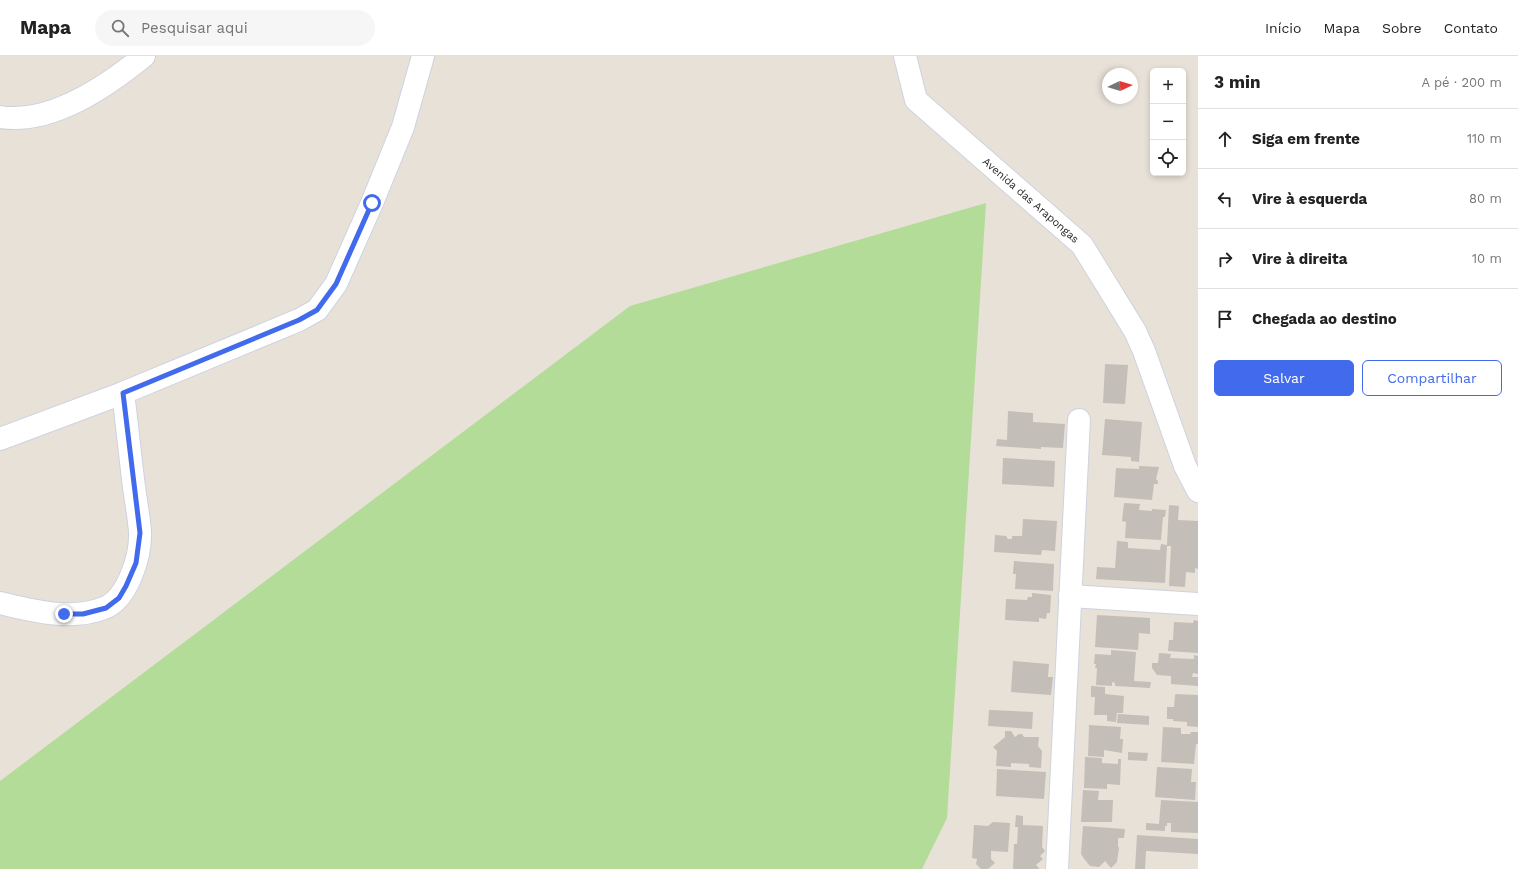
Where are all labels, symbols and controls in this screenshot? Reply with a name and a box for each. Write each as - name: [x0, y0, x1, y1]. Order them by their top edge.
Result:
- search box: [95, 10, 375, 46]
- text: Mapa: [20, 16, 71, 39]
- icon: search: [109, 17, 131, 39]
- text: Pesquisar aqui: [141, 19, 248, 37]
- text: Início: [1265, 20, 1301, 36]
- text: Mapa: [1323, 20, 1360, 36]
- text: Sobre: [1382, 20, 1422, 36]
- text: Contato: [1444, 20, 1498, 36]
- north arrow: [1102, 68, 1138, 104]
- map controls: [1150, 68, 1186, 176]
- button: +: [1150, 68, 1186, 104]
- text: 3 min: [1214, 72, 1260, 92]
- text: A pé · 200 m: [1421, 75, 1502, 90]
- button: −: [1150, 104, 1186, 140]
- icon: ahead: [1214, 128, 1236, 150]
- text: Siga em frente: [1252, 130, 1360, 148]
- text: 110 m: [1467, 131, 1502, 146]
- button: locate: [1150, 140, 1186, 176]
- street label: Avenida das Arapongas: [980, 155, 1082, 246]
- icon: left: [1214, 188, 1236, 210]
- text: Vire à esquerda: [1252, 190, 1367, 208]
- text: 80 m: [1469, 191, 1502, 206]
- route start: [363, 194, 381, 212]
- icon: right: [1214, 248, 1236, 270]
- text: Vire à direita: [1252, 250, 1347, 268]
- text: 10 m: [1472, 251, 1502, 266]
- icon: arrive: [1214, 308, 1236, 330]
- text: Chegada ao destino: [1252, 310, 1397, 328]
- button: Salvar: [1214, 360, 1354, 396]
- button: Compartilhar: [1362, 360, 1502, 396]
- route end: [55, 605, 73, 623]

